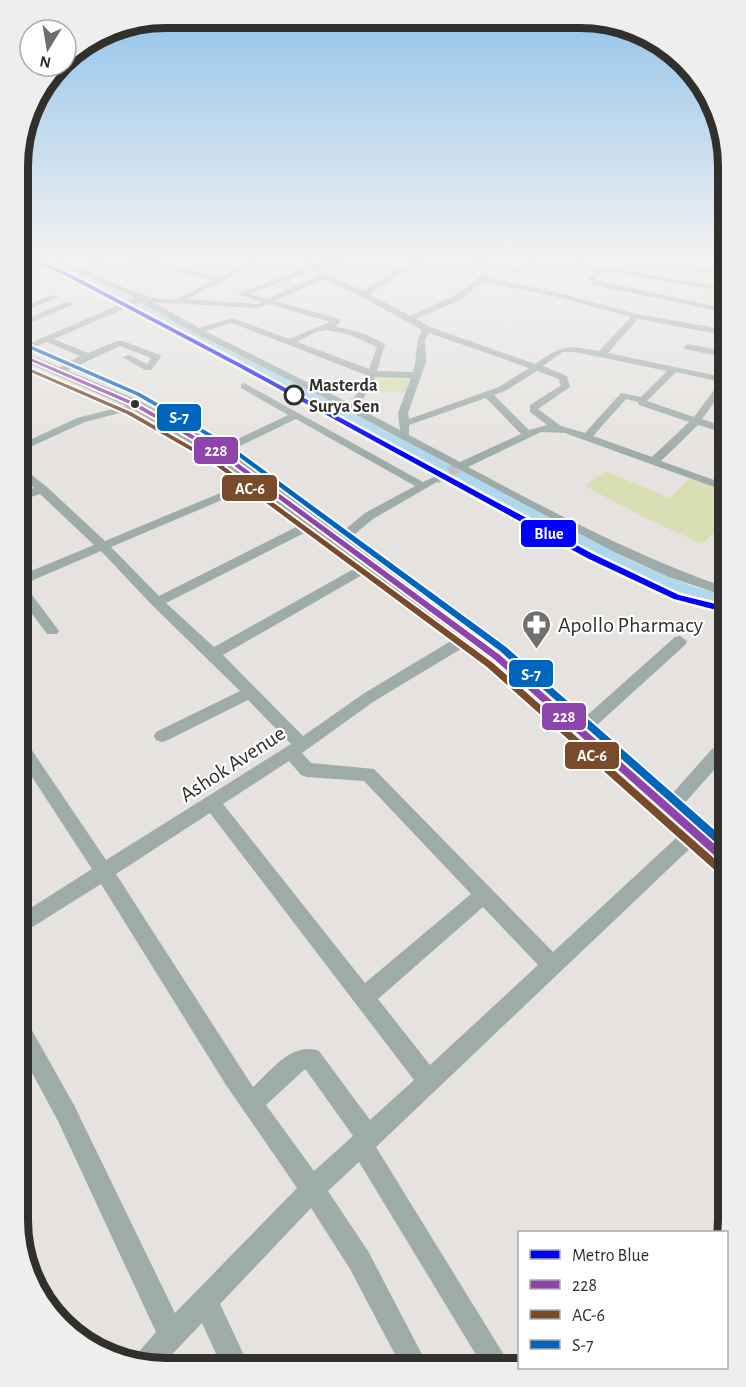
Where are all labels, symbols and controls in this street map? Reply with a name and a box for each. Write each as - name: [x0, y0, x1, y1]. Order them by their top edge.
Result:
- north arrow: [18, 18, 78, 78]
- text: N: [38, 53, 52, 71]
- place label: Masterda Surya Sen: [309, 377, 380, 416]
- marker: Masterda Surya Sen: [284, 385, 304, 405]
- unlabelled marker: [129, 398, 141, 410]
- line badge: S-7: [156, 403, 202, 432]
- text: S-7: [169, 410, 189, 426]
- line badge: 228: [193, 436, 239, 465]
- text: 228: [205, 443, 228, 459]
- line badge: AC-6: [221, 474, 278, 502]
- text: AC-6: [235, 481, 265, 497]
- line badge: Blue: [520, 519, 577, 548]
- text: Blue: [534, 526, 564, 542]
- pharmacy icon: Apollo Pharmacy: [521, 608, 553, 650]
- place label: Apollo Pharmacy: [558, 614, 704, 636]
- line badge: S-7: [508, 659, 554, 688]
- text: S-7: [521, 667, 541, 683]
- line badge: 228: [541, 702, 587, 731]
- text: 228: [553, 709, 576, 725]
- street label: Ashok Avenue: [176, 722, 289, 806]
- line badge: AC-6: [564, 741, 620, 770]
- text: AC-6: [577, 748, 607, 764]
- legend: [518, 1231, 728, 1369]
- text: Metro Blue: [572, 1247, 649, 1265]
- text: 228: [572, 1277, 597, 1295]
- text: AC-6: [572, 1307, 605, 1325]
- text: S-7: [572, 1337, 594, 1355]

